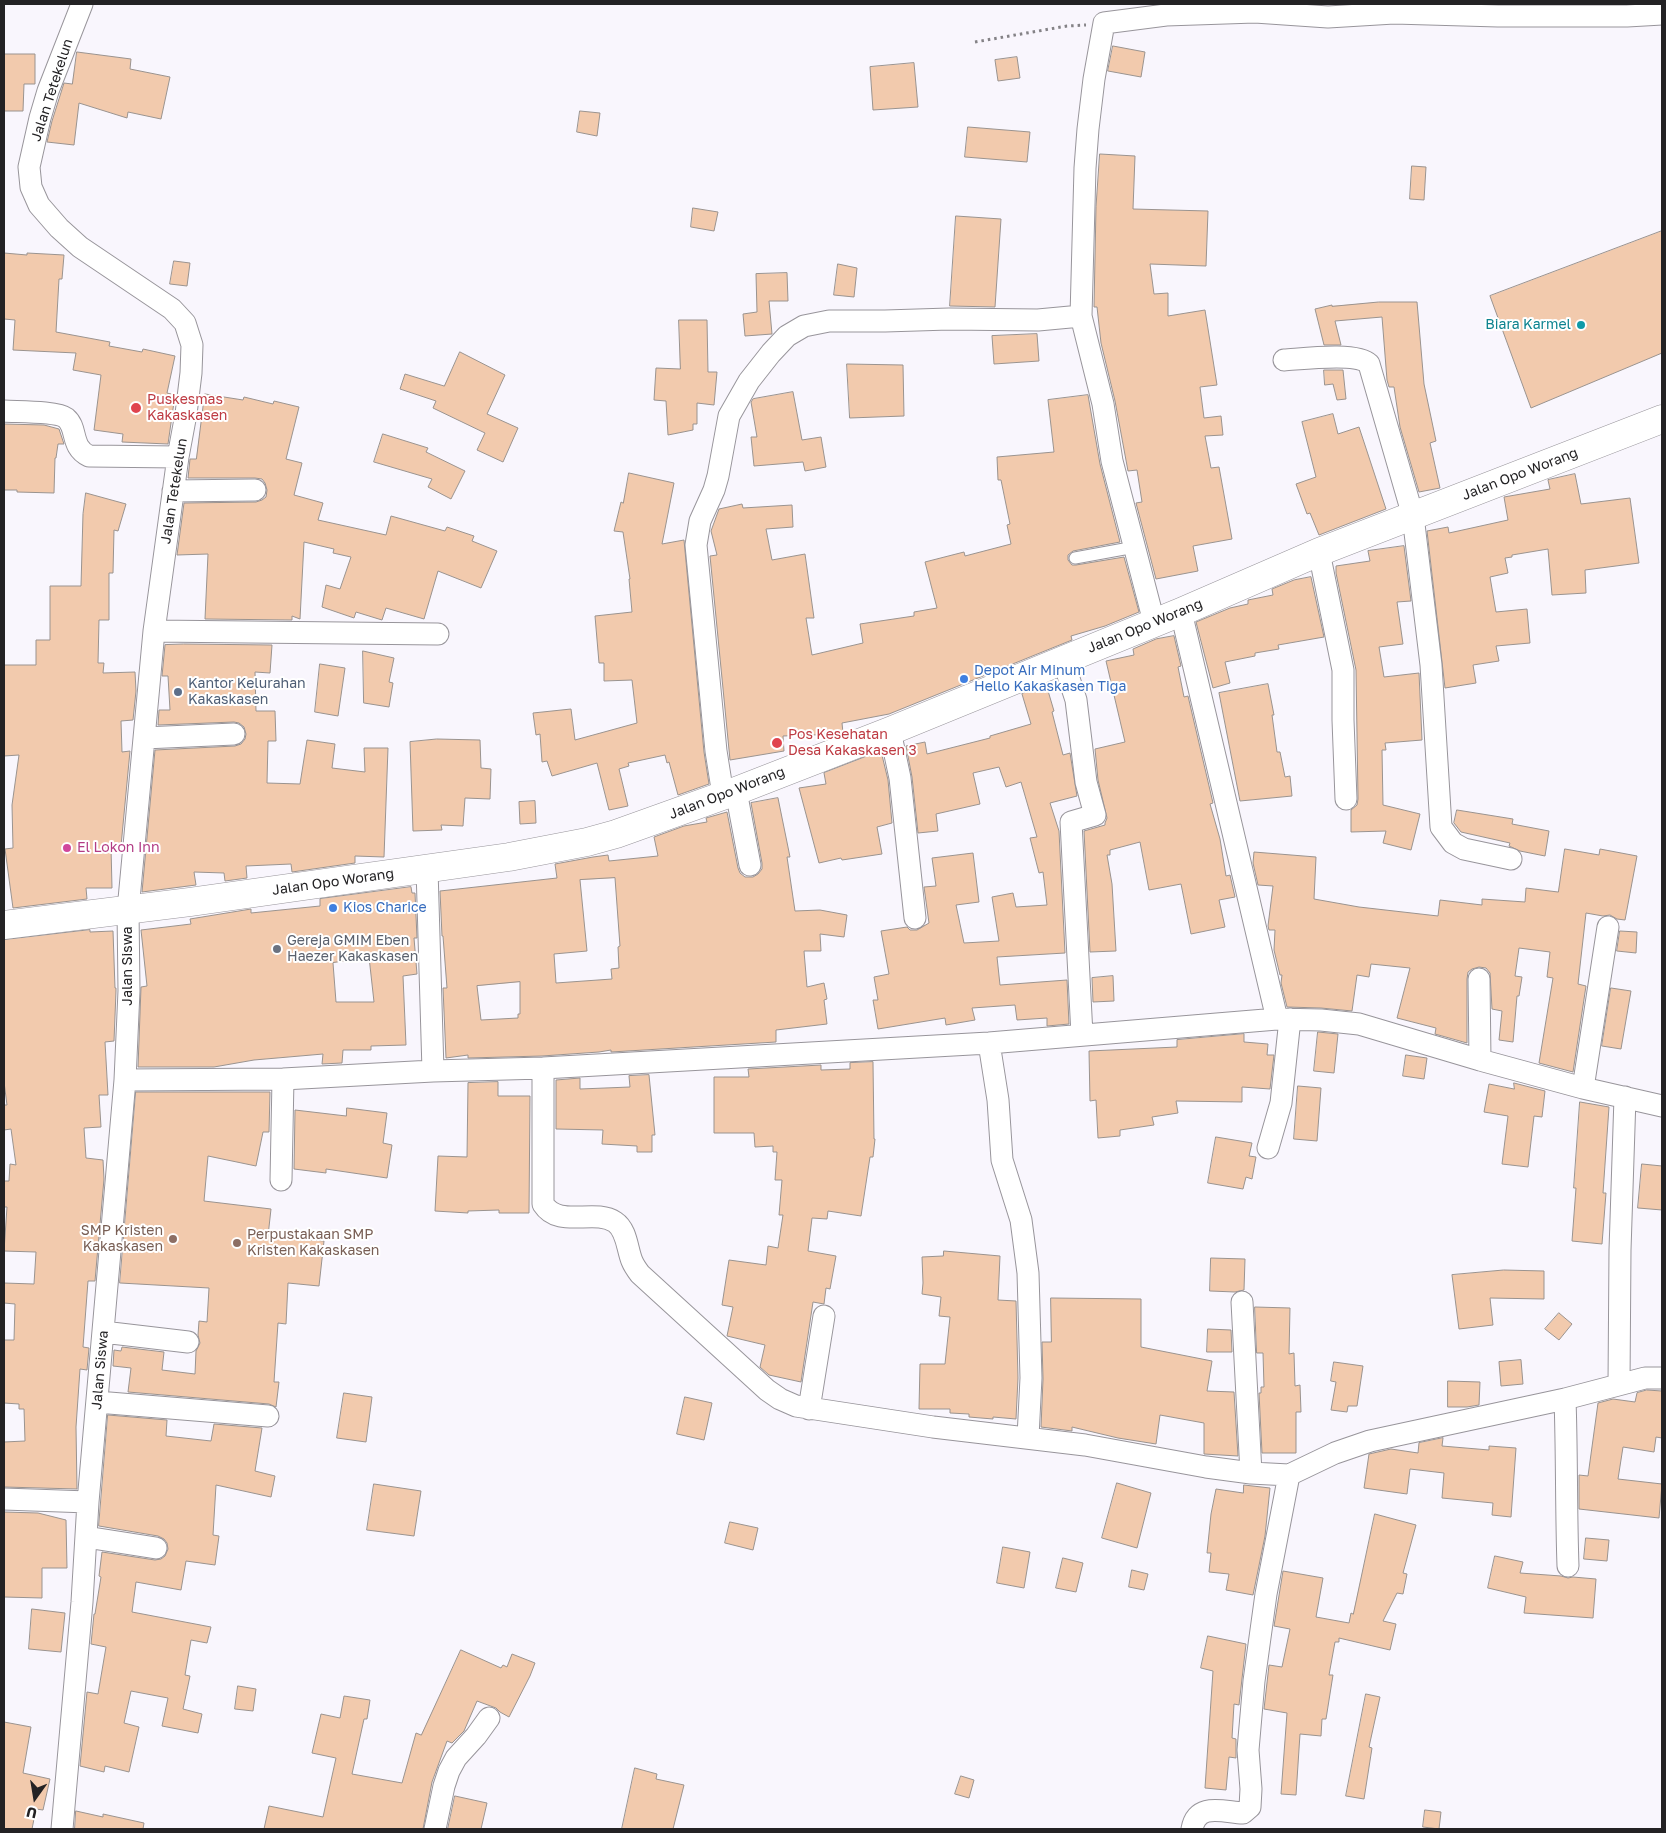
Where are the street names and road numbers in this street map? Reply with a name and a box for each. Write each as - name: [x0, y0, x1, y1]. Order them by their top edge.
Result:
- street label: Jalan Tetekelun: [28, 37, 76, 143]
- street label: Jalan Tetekelun: [157, 437, 191, 545]
- street label: Jalan Opo Worang: [1460, 444, 1580, 504]
- street label: Jalan Opo Worang: [1085, 595, 1205, 657]
- street label: Jalan Opo Worang: [667, 763, 787, 823]
- street label: Jalan Opo Worang: [271, 865, 395, 899]
- street label: Jalan Siswa: [120, 926, 136, 1006]
- street label: Jalan Siswa: [88, 1330, 112, 1410]

